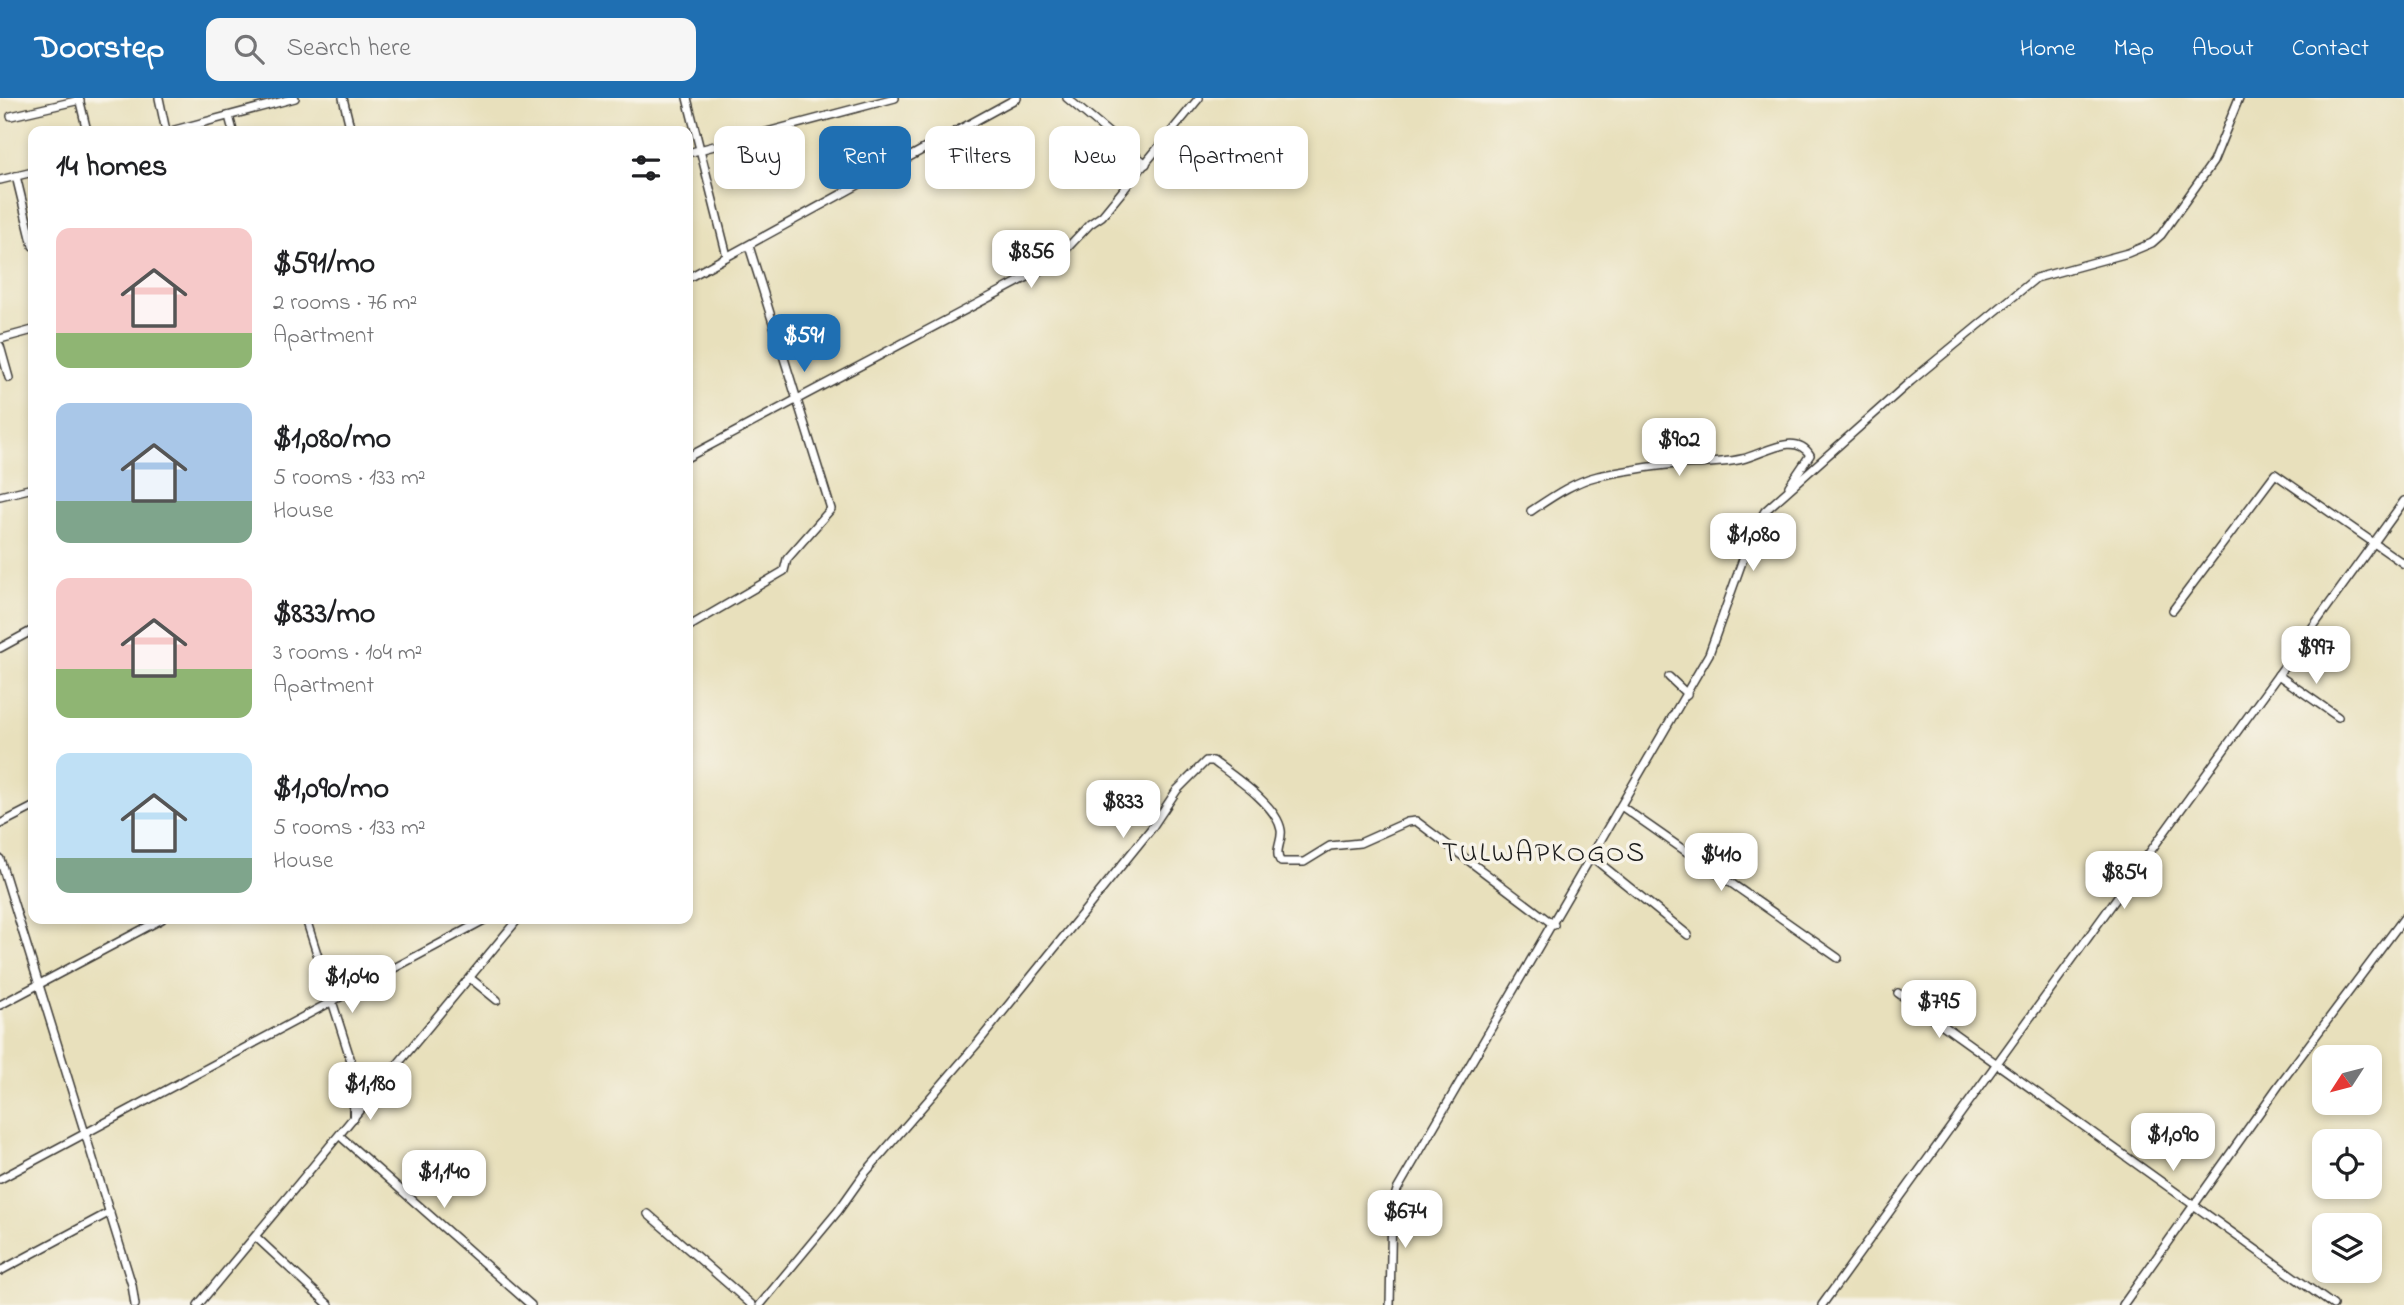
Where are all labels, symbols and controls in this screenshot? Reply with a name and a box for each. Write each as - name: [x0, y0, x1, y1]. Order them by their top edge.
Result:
- search box: [206, 18, 696, 81]
- text: Doorstep: [35, 25, 164, 73]
- icon: search: [230, 30, 268, 68]
- text: Search here: [286, 30, 411, 68]
- text: Home: [2020, 32, 2076, 67]
- text: Map: [2114, 32, 2154, 67]
- text: About: [2192, 32, 2254, 67]
- text: Contact: [2292, 32, 2369, 67]
- chip: Buy: [714, 126, 805, 189]
- chip: Rent: [819, 126, 911, 189]
- chip: Filters: [925, 126, 1035, 189]
- chip: New: [1049, 126, 1140, 189]
- chip: Apartment: [1154, 126, 1308, 189]
- text: 14 homes: [56, 146, 167, 190]
- icon: filters: [627, 149, 665, 187]
- pin: $856: [990, 230, 1072, 290]
- text: $856: [1008, 236, 1054, 269]
- text: $591/mo: [273, 243, 375, 287]
- icon: home: [112, 256, 196, 340]
- text: 2 rooms · 76 m²: [273, 287, 417, 320]
- pin: $591: [763, 314, 845, 374]
- text: Apartment: [273, 320, 374, 353]
- text: $591: [783, 320, 825, 353]
- text: $1,080/mo: [273, 418, 391, 462]
- pin: $902: [1638, 418, 1720, 478]
- text: $902: [1658, 424, 1700, 457]
- icon: home: [112, 431, 196, 515]
- text: 5 rooms · 133 m²: [273, 462, 426, 495]
- text: House: [273, 495, 333, 528]
- pin: $1,080: [1696, 514, 1810, 573]
- text: $1,080: [1726, 519, 1780, 552]
- text: $833/mo: [273, 593, 375, 637]
- icon: home: [112, 606, 196, 690]
- pin: $997: [2275, 626, 2357, 686]
- text: $997: [2297, 632, 2335, 665]
- text: 3 rooms · 104 m²: [273, 637, 422, 670]
- text: Apartment: [273, 670, 374, 703]
- text: $1,090/mo: [273, 768, 389, 812]
- pin: $833: [1082, 780, 1164, 840]
- icon: home: [112, 781, 196, 865]
- text: $833: [1102, 786, 1144, 819]
- text: 5 rooms · 133 m²: [273, 812, 426, 845]
- district label: TULWAPKOGOS: [1442, 834, 1646, 875]
- pin: $410: [1680, 834, 1762, 893]
- text: $410: [1701, 839, 1741, 872]
- text: House: [273, 845, 333, 878]
- pin: $854: [2083, 852, 2165, 911]
- text: $854: [2101, 857, 2147, 890]
- pin: $1,040: [295, 956, 409, 1015]
- text: $1,040: [325, 961, 379, 994]
- pin: $795: [1898, 981, 1980, 1040]
- text: $795: [1917, 986, 1961, 1019]
- north arrow: [2312, 1045, 2382, 1115]
- map controls: [2312, 1045, 2382, 1283]
- pin: $1,180: [313, 1062, 427, 1122]
- text: $1,180: [344, 1068, 396, 1101]
- pin: $1,090: [2116, 1114, 2230, 1173]
- text: $1,090: [2147, 1119, 2199, 1152]
- button: locate: [2312, 1129, 2382, 1199]
- pin: $1,140: [387, 1150, 501, 1210]
- text: $1,140: [418, 1156, 470, 1189]
- pin: $674: [1364, 1190, 1446, 1250]
- text: $674: [1384, 1196, 1427, 1229]
- button: layers: [2312, 1213, 2382, 1283]

